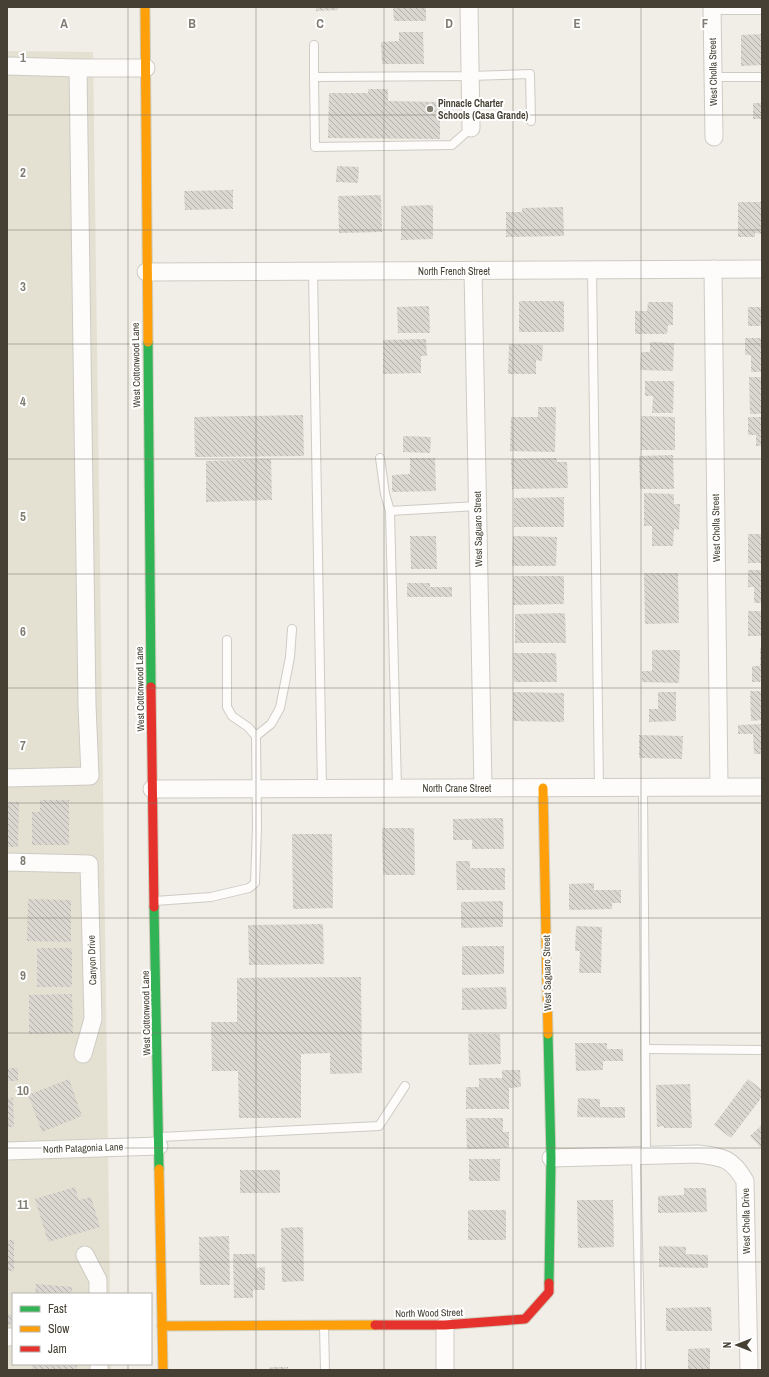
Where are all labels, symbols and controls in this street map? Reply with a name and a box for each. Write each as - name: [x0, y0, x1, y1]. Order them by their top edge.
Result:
- text: A: [60, 15, 68, 32]
- text: B: [188, 15, 196, 32]
- text: C: [316, 15, 324, 32]
- text: D: [445, 15, 453, 32]
- text: E: [573, 15, 581, 32]
- text: F: [702, 15, 709, 32]
- street label: West Cholla Street: [706, 37, 720, 106]
- text: 1: [20, 49, 26, 66]
- place label: Pinnacle Charter Schools (Casa Grande): [438, 97, 528, 122]
- marker: Pinnacle Charter Schools (Casa Grande): [425, 104, 435, 114]
- text: 2: [20, 164, 26, 181]
- street label: North French Street: [418, 265, 491, 278]
- text: 3: [20, 278, 26, 295]
- street label: West Cottonwood Lane: [129, 322, 143, 408]
- text: 4: [20, 393, 26, 410]
- street label: West Saguaro Street: [471, 490, 485, 567]
- street label: West Cholla Street: [709, 493, 723, 562]
- text: 5: [20, 508, 26, 525]
- text: 6: [20, 623, 26, 640]
- street label: West Cottonwood Lane: [133, 646, 147, 732]
- text: 7: [20, 737, 26, 754]
- street label: North Crane Street: [423, 782, 492, 795]
- text: 8: [20, 852, 26, 869]
- street label: Canyon Drive: [85, 934, 99, 985]
- street label: West Saguaro Street: [540, 934, 554, 1011]
- text: 9: [20, 967, 26, 984]
- street label: West Cottonwood Lane: [139, 970, 153, 1056]
- text: 10: [17, 1082, 29, 1099]
- street label: North Patagonia Lane: [43, 1140, 124, 1156]
- street label: West Cholla Drive: [739, 1187, 753, 1254]
- text: 11: [17, 1196, 29, 1213]
- legend: [12, 1293, 152, 1365]
- text: Fast: [48, 1301, 67, 1317]
- street label: North Wood Street: [395, 1306, 464, 1320]
- text: Slow: [48, 1321, 70, 1337]
- north arrow: [717, 1325, 757, 1365]
- text: Jam: [48, 1341, 67, 1357]
- text: N: [720, 1342, 734, 1348]

